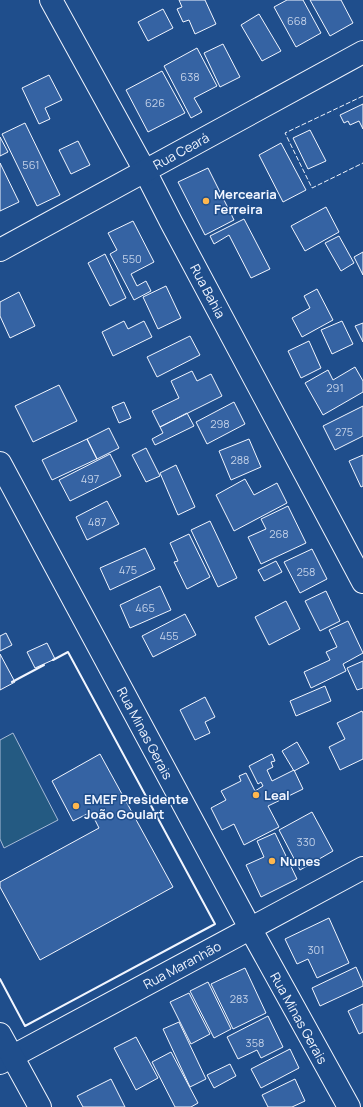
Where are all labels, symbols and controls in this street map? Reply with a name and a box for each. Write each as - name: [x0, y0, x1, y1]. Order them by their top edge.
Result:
- house number: 668: [287, 13, 307, 28]
- house number: 638: [180, 69, 200, 84]
- house number: 626: [145, 95, 165, 110]
- street label: Rua Ceará: [150, 128, 212, 174]
- house number: 561: [22, 157, 40, 172]
- place label: Mercearia Ferreira: [214, 185, 277, 218]
- marker: Mercearia Ferreira: [201, 196, 211, 206]
- house number: 550: [122, 251, 142, 266]
- street label: Rua Bahia: [186, 261, 230, 321]
- house number: 291: [326, 380, 344, 395]
- house number: 298: [210, 416, 230, 431]
- house number: 275: [335, 424, 353, 439]
- house number: 288: [230, 452, 250, 467]
- house number: 497: [81, 471, 99, 486]
- house number: 487: [88, 514, 106, 529]
- house number: 268: [269, 526, 289, 541]
- house number: 475: [119, 562, 137, 577]
- house number: 258: [296, 564, 316, 579]
- house number: 465: [135, 600, 155, 615]
- house number: 455: [159, 628, 179, 643]
- street label: Rua Minas Gerais: [113, 684, 177, 783]
- place label: Leal: [264, 786, 290, 804]
- place label: EMEF Presidente João Goulart: [84, 790, 189, 823]
- marker: Leal: [251, 790, 261, 800]
- marker: EMEF Presidente João Goulart: [71, 801, 81, 811]
- house number: 330: [297, 834, 315, 849]
- place label: Nunes: [280, 852, 320, 870]
- marker: Nunes: [267, 856, 277, 866]
- street label: Rua Maranhão: [140, 937, 224, 993]
- house number: 301: [307, 942, 325, 957]
- street label: Rua Minas Gerais: [266, 969, 332, 1067]
- house number: 283: [230, 991, 248, 1006]
- house number: 358: [246, 1035, 264, 1050]

